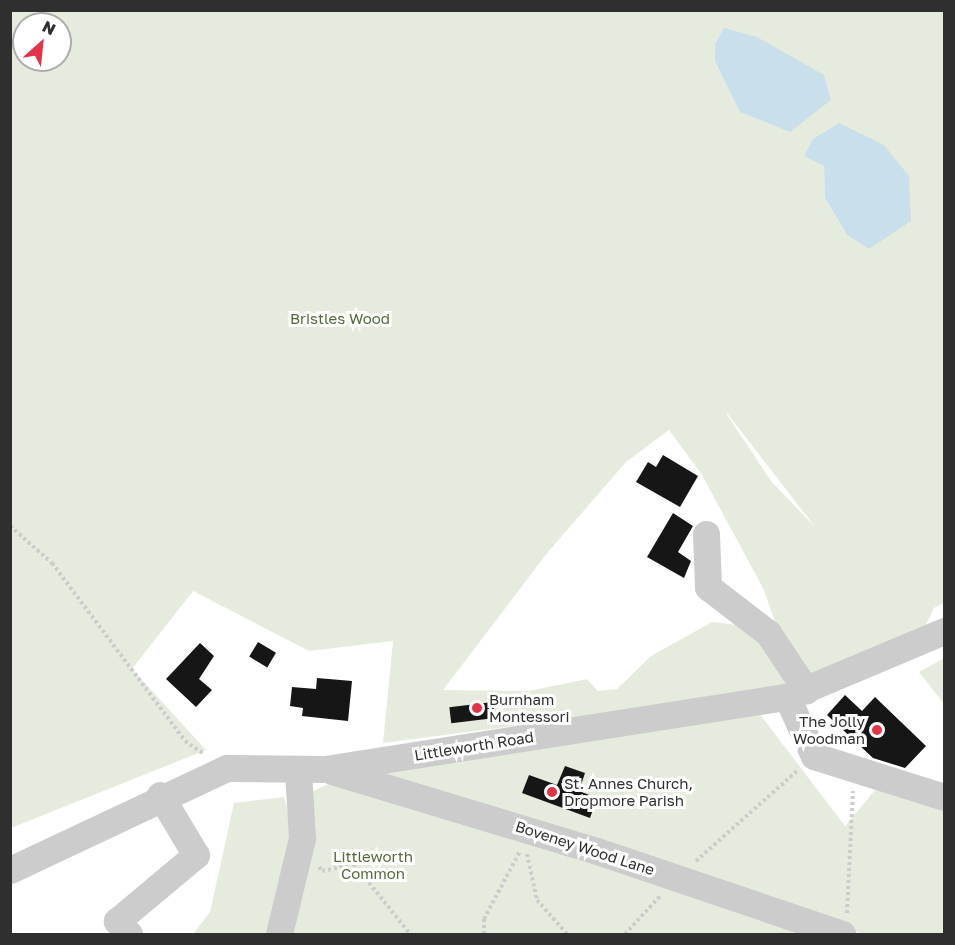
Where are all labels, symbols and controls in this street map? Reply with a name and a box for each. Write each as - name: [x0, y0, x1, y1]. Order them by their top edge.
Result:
- north arrow: [12, 12, 72, 72]
- text: N: [39, 16, 59, 39]
- park label: Bristles Wood: [290, 310, 390, 328]
- place label: Burnham Montessori: [489, 690, 569, 725]
- marker: Burnham Montessori: [470, 701, 484, 715]
- place label: The Jolly Woodman: [793, 712, 865, 747]
- marker: The Jolly Woodman: [870, 723, 884, 737]
- street label: Littleworth Road: [413, 728, 535, 764]
- place label: St. Annes Church, Dropmore Parish: [564, 774, 693, 809]
- marker: St. Annes Church, Dropmore Parish: [545, 785, 559, 799]
- street label: Boveney Wood Lane: [513, 817, 657, 879]
- park label: Littleworth Common: [333, 847, 413, 882]

